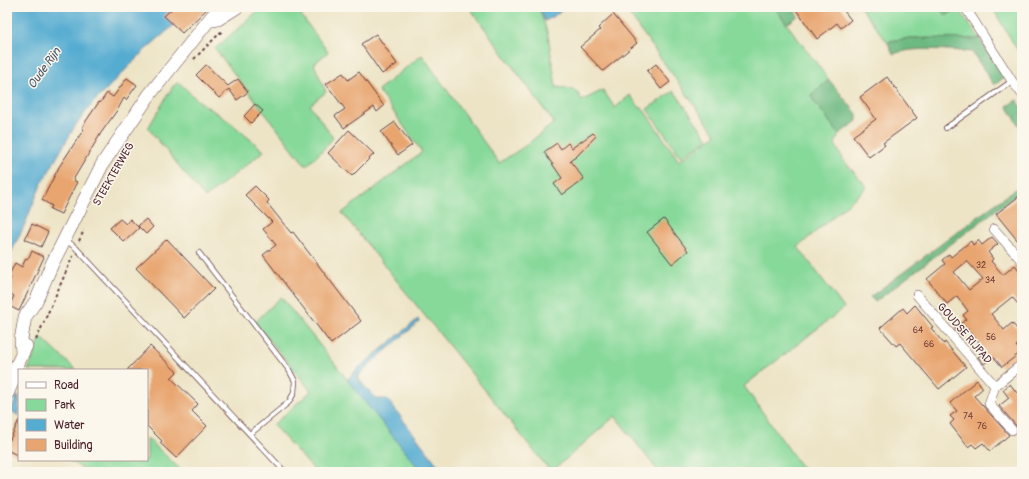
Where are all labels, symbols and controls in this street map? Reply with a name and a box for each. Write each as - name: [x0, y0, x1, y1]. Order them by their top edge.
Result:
- water label: Oude Rijn: [25, 44, 65, 92]
- street label: STEEKTERWEG: [90, 140, 137, 208]
- house number: 32: [976, 260, 986, 271]
- house number: 34: [985, 275, 996, 286]
- street label: GOUDSE RIJPAD: [935, 300, 995, 367]
- house number: 64: [913, 325, 924, 336]
- house number: 56: [986, 332, 996, 343]
- house number: 66: [924, 339, 934, 350]
- legend: [18, 369, 148, 461]
- text: Road: [54, 378, 79, 393]
- text: Park: [54, 398, 75, 413]
- house number: 74: [963, 411, 974, 422]
- text: Water: [54, 418, 85, 433]
- house number: 76: [977, 421, 987, 432]
- text: Building: [54, 438, 93, 453]

